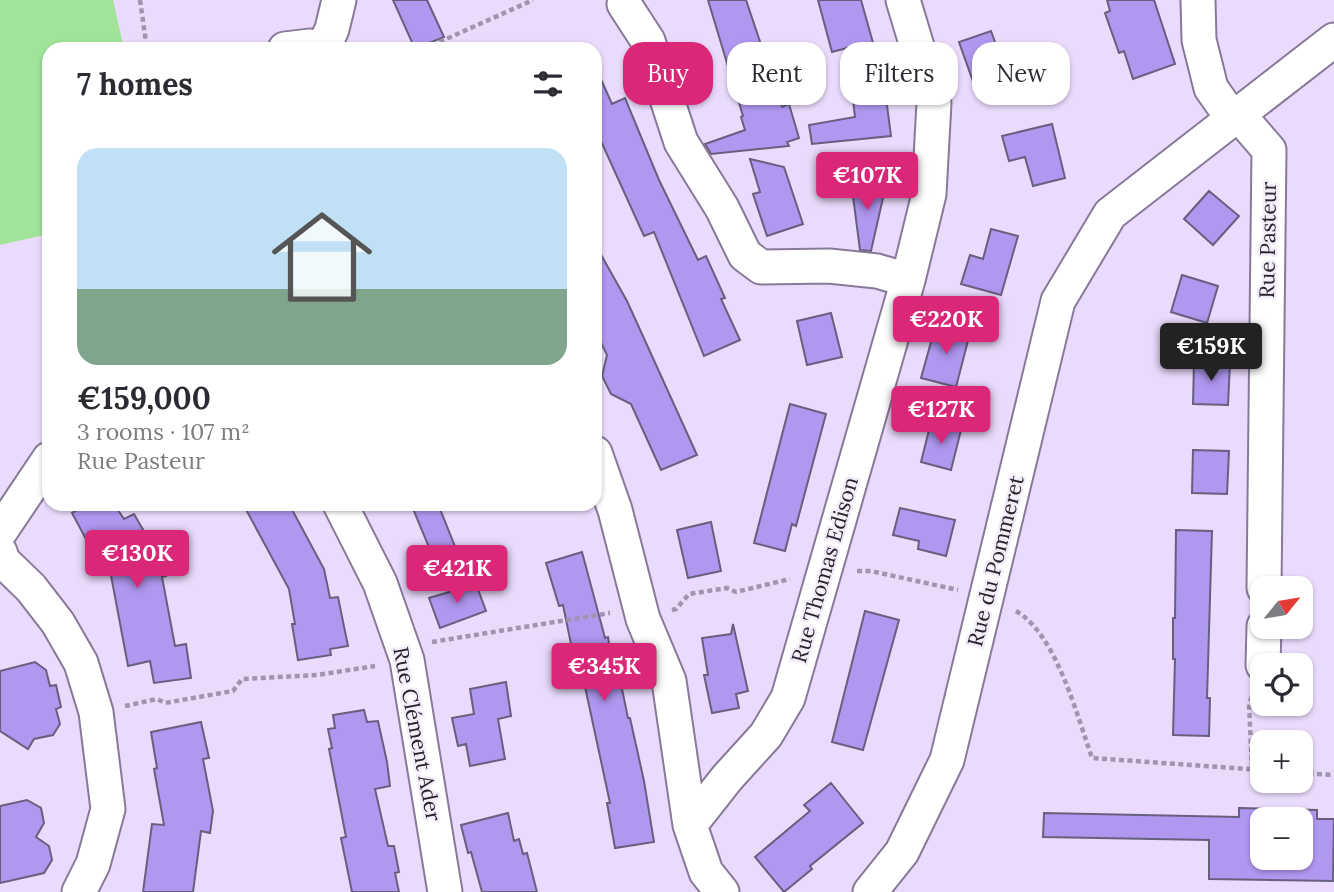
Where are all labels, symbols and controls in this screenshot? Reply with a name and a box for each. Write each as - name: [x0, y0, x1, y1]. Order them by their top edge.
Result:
- chip: Buy: [623, 42, 713, 105]
- chip: Rent: [727, 42, 826, 105]
- chip: Filters: [840, 42, 958, 105]
- chip: New: [972, 42, 1070, 105]
- text: 7 homes: [77, 65, 193, 103]
- icon: filters: [529, 65, 567, 103]
- pin: €107K: [818, 152, 916, 212]
- text: €107K: [832, 160, 902, 189]
- street label: Rue Pasteur: [1253, 181, 1282, 299]
- icon: home: [259, 194, 385, 320]
- pin: €220K: [897, 296, 995, 356]
- text: €220K: [909, 304, 983, 333]
- pin: €159K: [1162, 324, 1260, 383]
- text: €159K: [1176, 331, 1246, 360]
- text: €159,000: [77, 379, 211, 417]
- pin: €127K: [892, 386, 990, 446]
- text: €127K: [907, 394, 975, 423]
- text: 3 rooms · 107 m²: [77, 417, 250, 446]
- text: Rue Pasteur: [77, 446, 205, 475]
- street label: Rue du Pommeret: [961, 472, 1030, 649]
- street label: Rue Thomas Edison: [785, 474, 864, 666]
- pin: €130K: [88, 530, 186, 590]
- text: €130K: [101, 538, 173, 567]
- pin: €421K: [408, 546, 506, 605]
- text: €421K: [422, 553, 492, 582]
- north arrow: [1250, 576, 1312, 639]
- map controls: [1250, 576, 1313, 870]
- street label: Rue Clément Ader: [387, 644, 448, 823]
- pin: €345K: [555, 644, 653, 703]
- text: €345K: [568, 651, 640, 680]
- button: locate: [1250, 653, 1313, 716]
- button: +: [1250, 730, 1313, 793]
- button: −: [1250, 807, 1313, 870]

